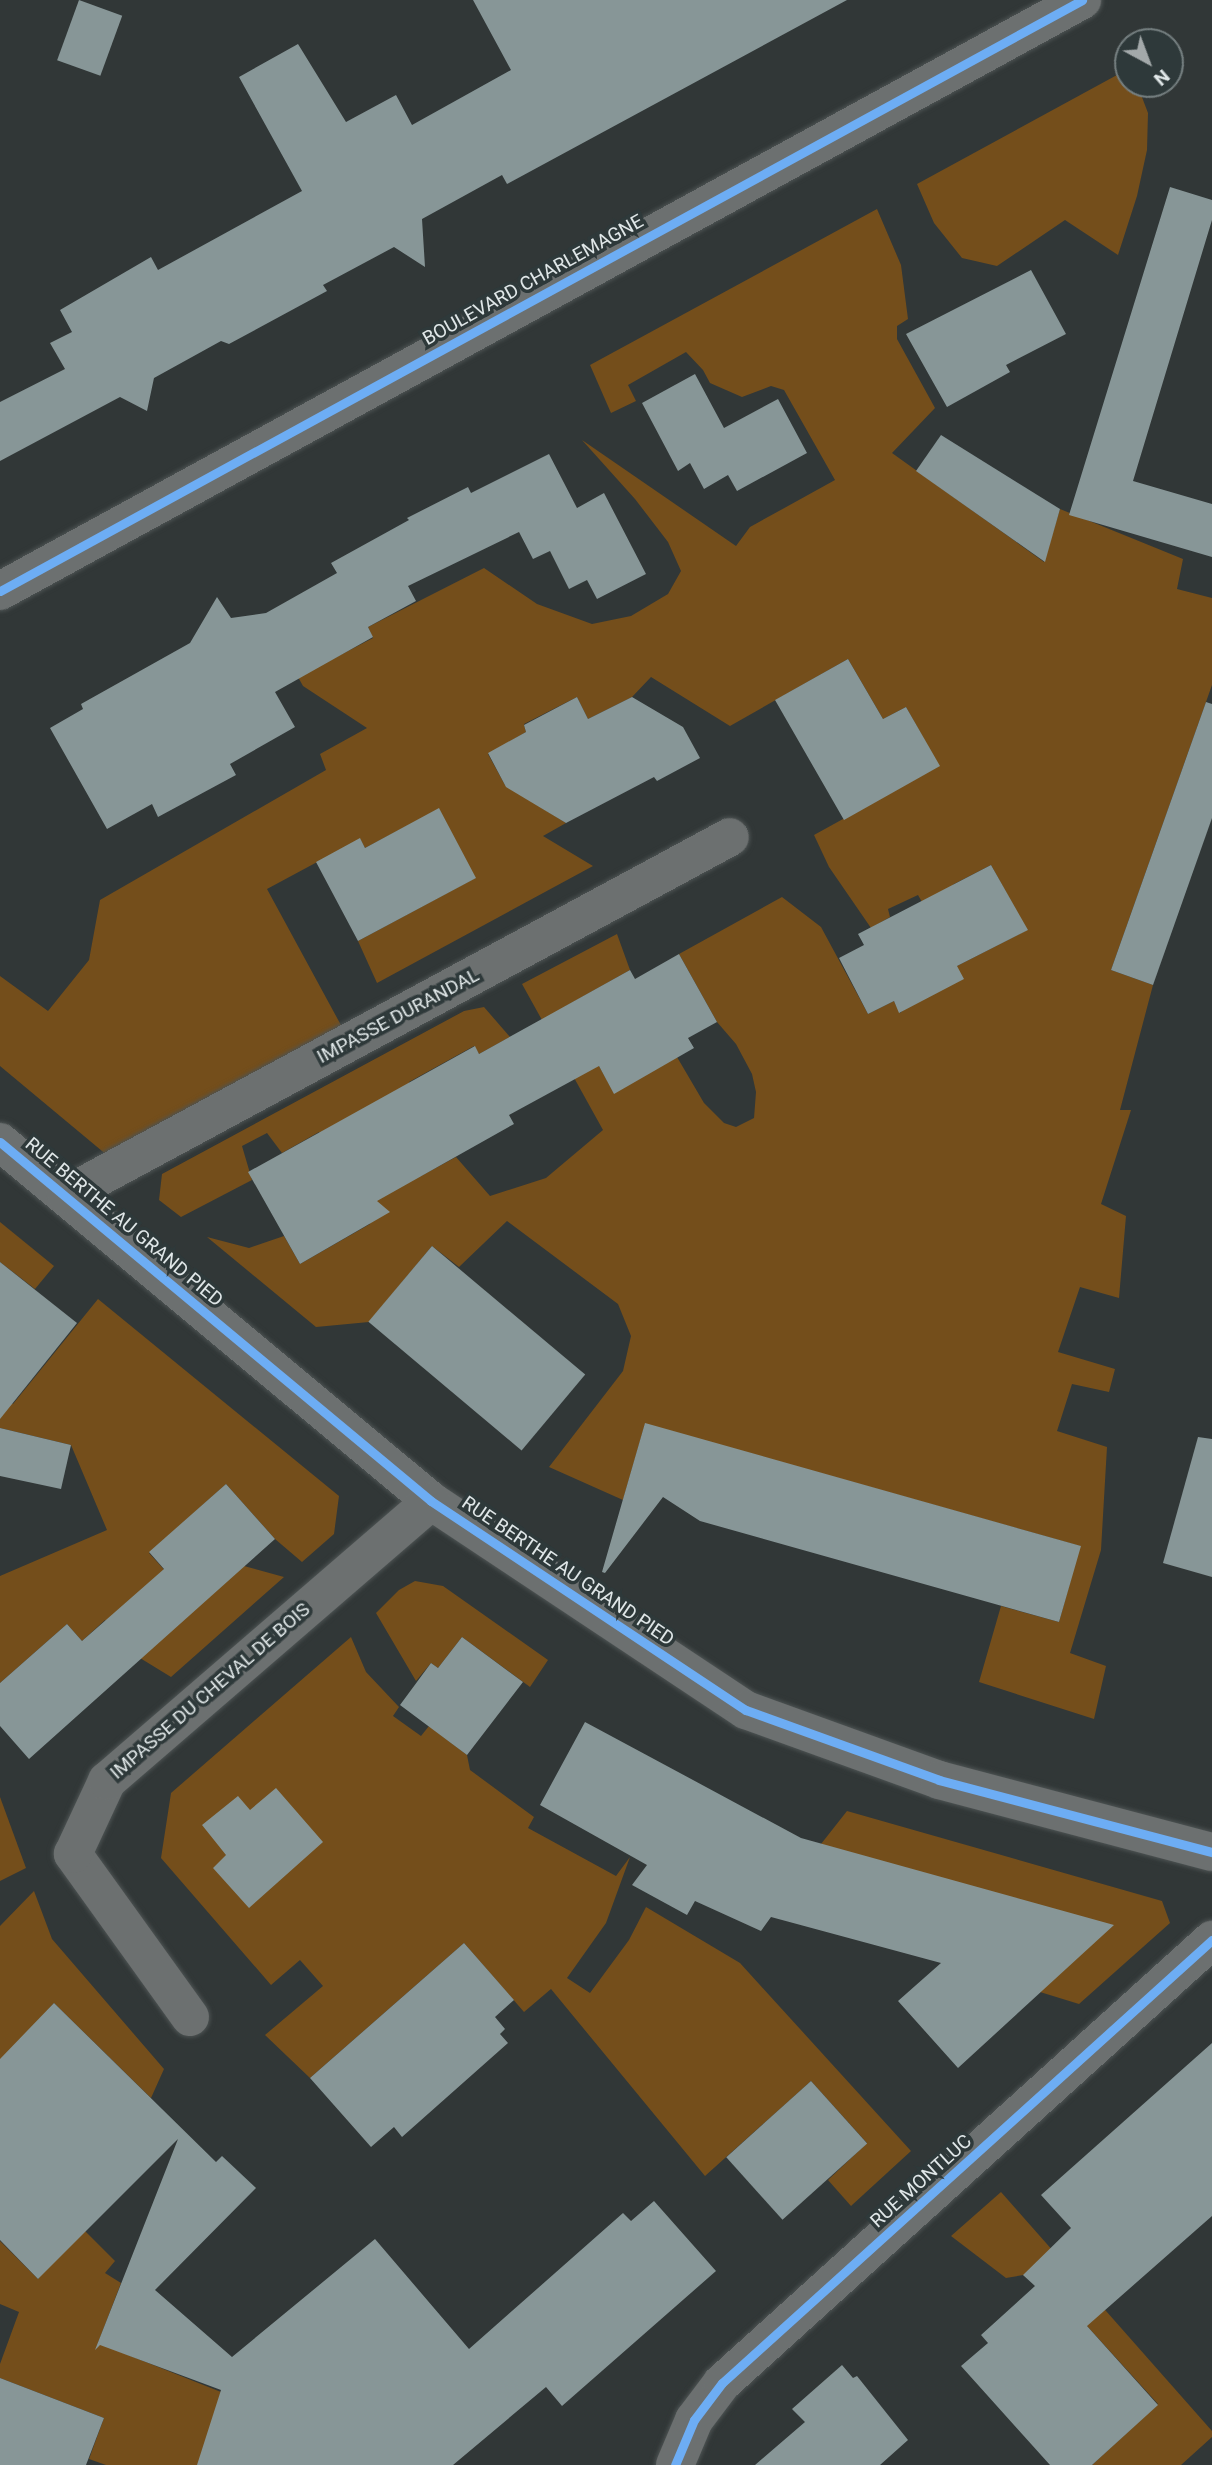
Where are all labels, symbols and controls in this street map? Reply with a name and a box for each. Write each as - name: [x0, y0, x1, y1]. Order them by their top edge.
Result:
- north arrow: [1114, 28, 1184, 98]
- text: N: [1149, 65, 1174, 91]
- street label: BOULEVARD CHARLEMAGNE: [419, 210, 647, 350]
- street label: IMPASSE DURANDAL: [313, 964, 483, 1068]
- street label: RUE BERTHE AU GRAND PIED: [21, 1133, 227, 1311]
- street label: RUE BERTHE AU GRAND PIED: [458, 1491, 678, 1651]
- street label: IMPASSE DU CHEVAL DE BOIS: [105, 1598, 315, 1784]
- street label: RUE MONTLUC: [866, 2130, 976, 2232]

